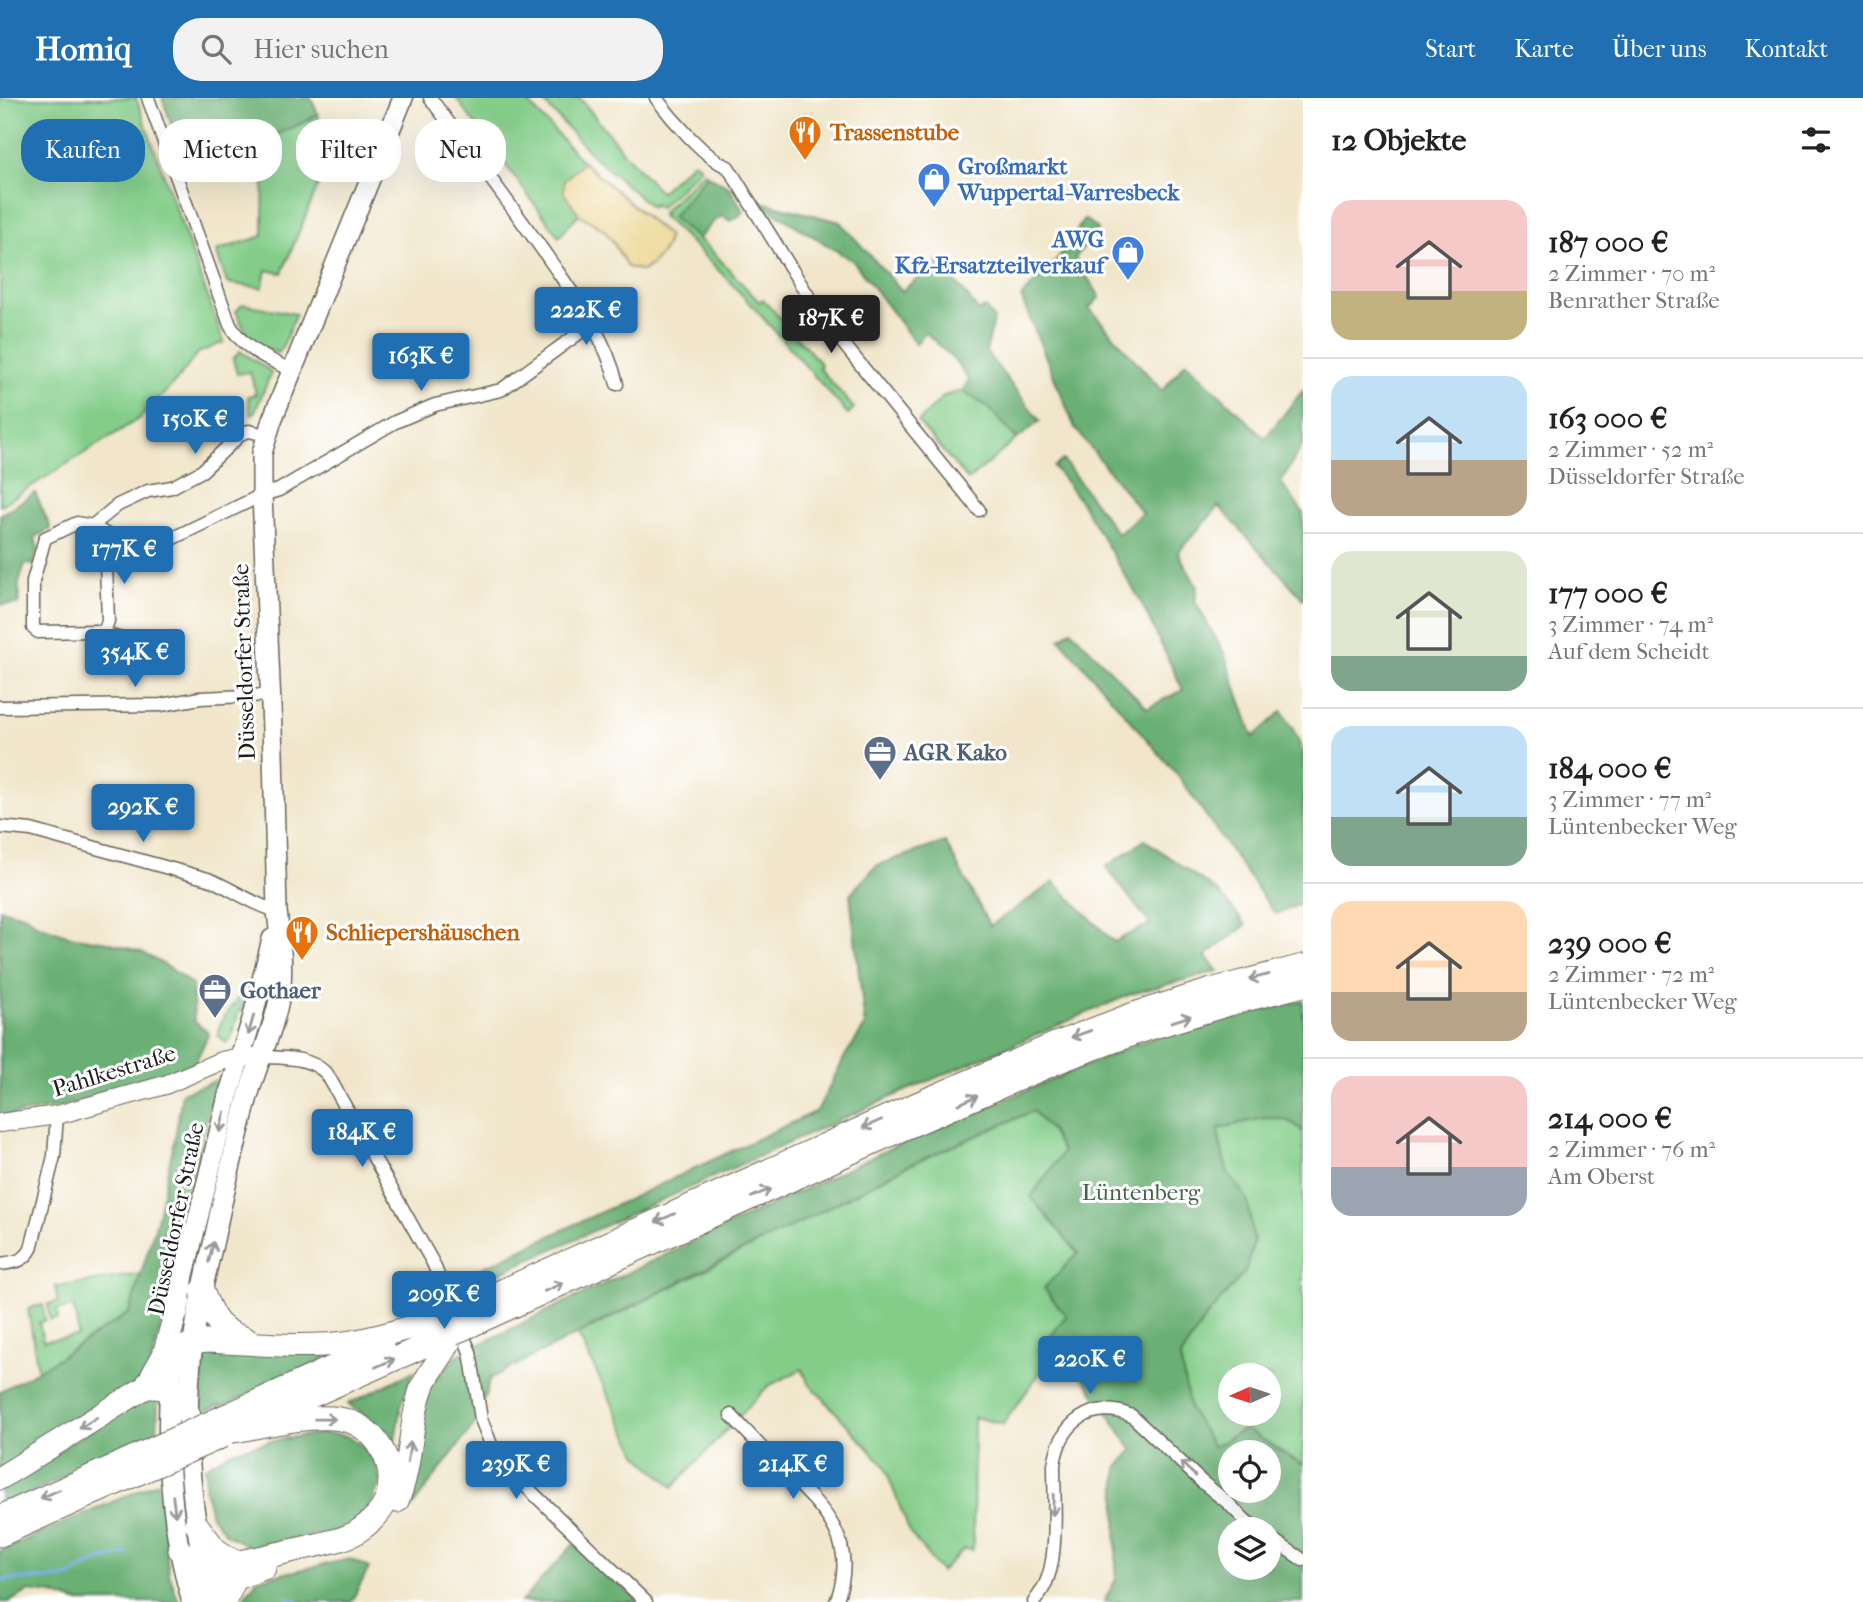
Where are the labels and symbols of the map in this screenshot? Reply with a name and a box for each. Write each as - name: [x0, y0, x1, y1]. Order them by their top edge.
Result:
- restaurant icon: Trassenstube: [786, 113, 824, 162]
- place label: Trassenstube: [829, 119, 960, 146]
- place label: Großmarkt Wuppertal-Varresbeck: [957, 153, 1180, 206]
- shop icon: Großmarkt Wuppertal-Varresbeck: [915, 160, 953, 209]
- place label: AWG Kfz-Ersatzteilverkauf: [895, 226, 1109, 279]
- shop icon: AWG Kfz-Ersatzteilverkauf: [1109, 233, 1147, 282]
- pin: 222K €: [529, 288, 643, 347]
- pin: 187K €: [774, 296, 888, 355]
- pin: 163K €: [364, 334, 478, 393]
- pin: 150K €: [138, 396, 252, 456]
- pin: 177K €: [67, 526, 181, 586]
- street label: Düsseldorfer Straße: [227, 563, 261, 761]
- pin: 354K €: [78, 630, 192, 689]
- office icon: AGR Kako: [861, 733, 899, 782]
- place label: AGR Kako: [902, 739, 1007, 766]
- pin: 292K €: [86, 784, 200, 844]
- restaurant icon: Schliepershäuschen: [283, 913, 321, 962]
- place label: Schliepershäuschen: [326, 919, 520, 946]
- office icon: Gothaer: [196, 971, 234, 1020]
- one-way arrow: [1248, 971, 1271, 984]
- place label: Gothaer: [240, 977, 322, 1004]
- one-way arrow: [1169, 1011, 1191, 1024]
- one-way arrow: [243, 1014, 256, 1036]
- one-way arrow: [1071, 1029, 1093, 1041]
- street label: Pahlkestraße: [49, 1039, 179, 1103]
- one-way arrow: [957, 1093, 978, 1106]
- one-way arrow: [215, 1110, 228, 1133]
- pin: 184K €: [305, 1110, 419, 1169]
- one-way arrow: [862, 1118, 883, 1131]
- street label: Düsseldorfer Straße: [142, 1120, 210, 1318]
- park label: Lüntenberg: [1082, 1179, 1201, 1206]
- one-way arrow: [750, 1186, 771, 1199]
- one-way arrow: [655, 1212, 676, 1225]
- one-way arrow: [204, 1241, 218, 1264]
- pin: 209K €: [387, 1272, 501, 1331]
- one-way arrow: [543, 1280, 564, 1293]
- pin: 220K €: [1033, 1336, 1147, 1396]
- one-way arrow: [373, 1356, 395, 1369]
- north arrow: [1218, 1363, 1281, 1426]
- one-way arrow: [313, 1412, 336, 1426]
- one-way arrow: [79, 1416, 98, 1431]
- one-way arrow: [403, 1441, 416, 1464]
- pin: 239K €: [459, 1442, 573, 1501]
- pin: 214K €: [736, 1442, 850, 1501]
- one-way arrow: [1180, 1461, 1197, 1478]
- one-way arrow: [40, 1488, 62, 1501]
- one-way arrow: [1047, 1493, 1060, 1516]
- one-way arrow: [168, 1495, 181, 1517]

